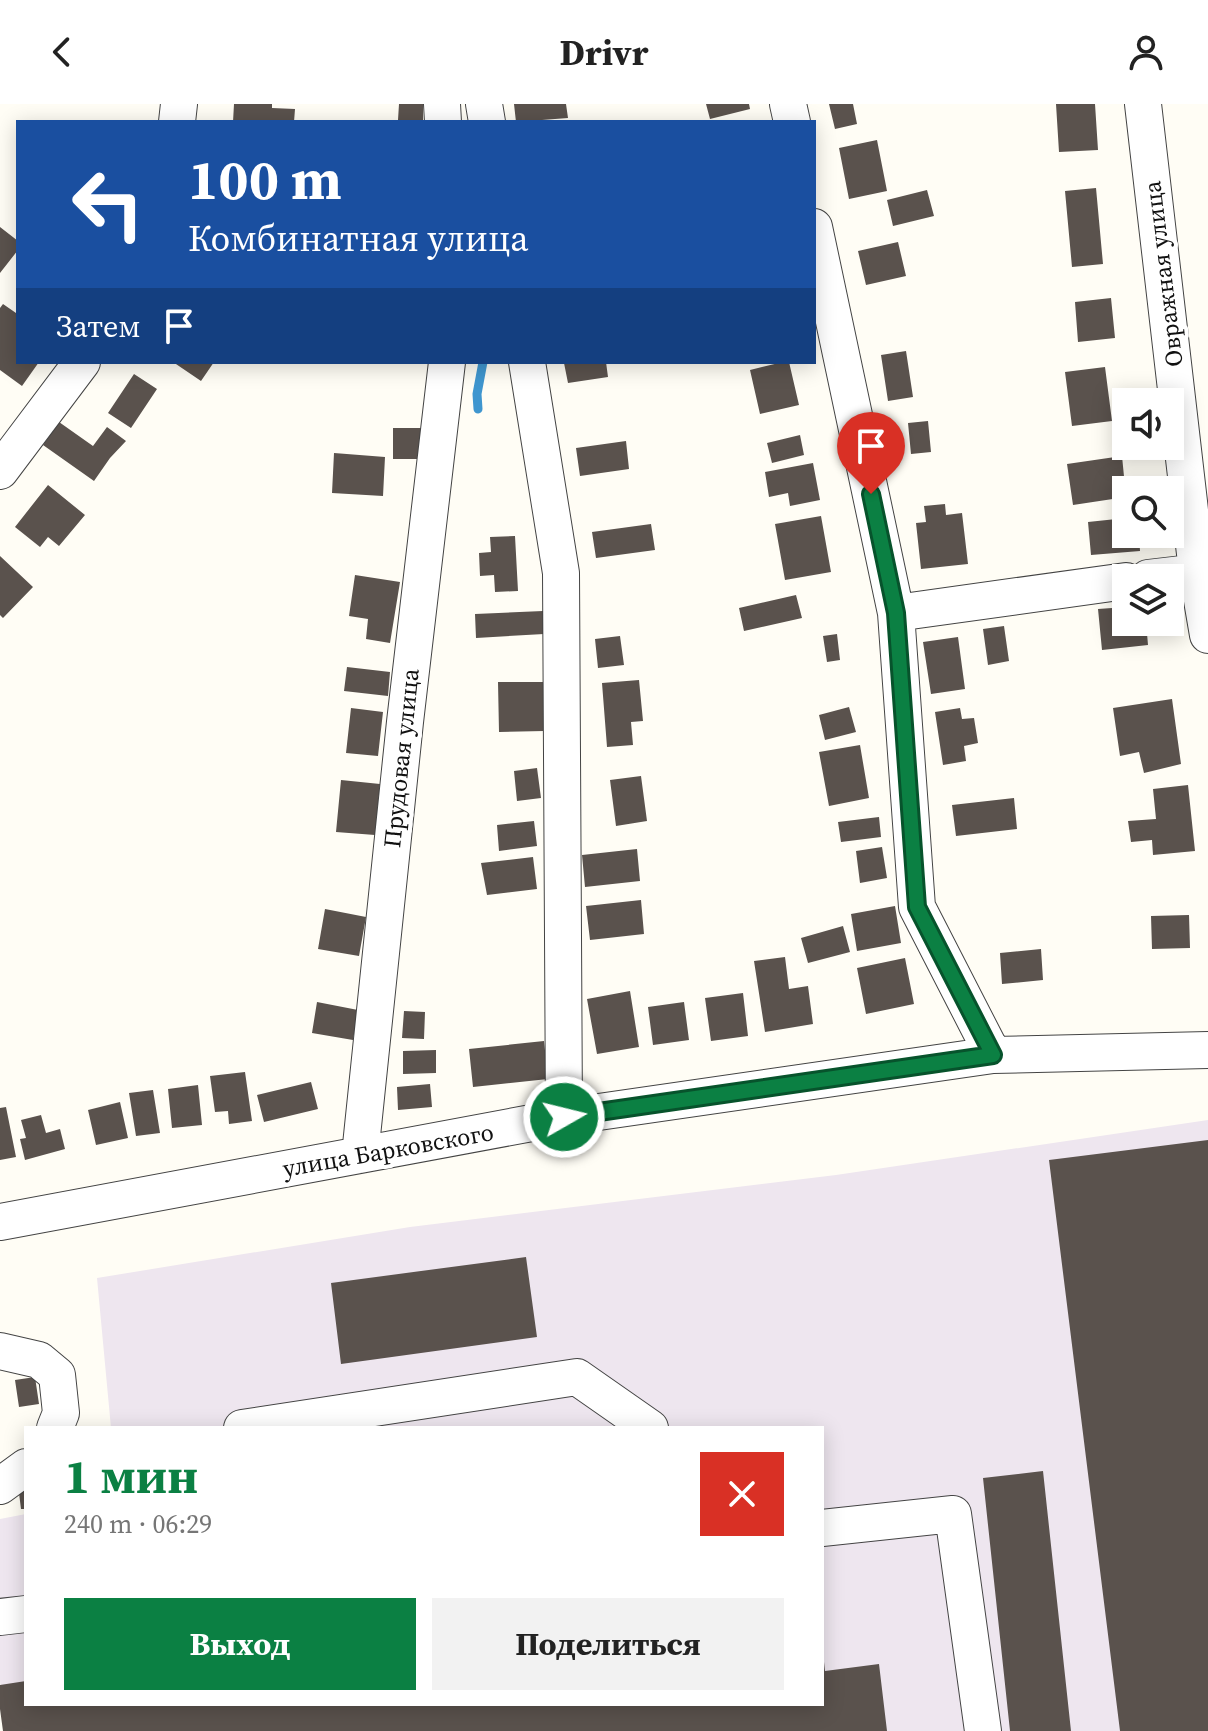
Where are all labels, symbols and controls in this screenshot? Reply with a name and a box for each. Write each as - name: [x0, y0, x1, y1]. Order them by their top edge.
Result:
- text: Drivr: [560, 28, 648, 77]
- icon: back: [40, 30, 84, 74]
- icon: person: [1124, 30, 1168, 74]
- text: 100 m: [188, 141, 342, 218]
- icon: left: [56, 152, 160, 256]
- street label: Овражная улица: [1135, 178, 1191, 369]
- text: Комбинатная улица: [188, 214, 529, 263]
- icon: arrive: [157, 304, 201, 348]
- text: Затем: [56, 306, 141, 347]
- map controls: [1112, 388, 1184, 636]
- button: sound: [1112, 388, 1184, 460]
- pin: [837, 412, 905, 494]
- icon: arrive: [849, 424, 893, 468]
- button: search: [1112, 476, 1184, 548]
- button: layers: [1112, 564, 1184, 636]
- street label: Прудовая улица: [375, 666, 427, 849]
- position arrow: [522, 1075, 606, 1159]
- street label: улица Барковского: [280, 1115, 496, 1185]
- text: 1 мин: [64, 1443, 198, 1509]
- button: close: [700, 1452, 784, 1536]
- text: 240 m · 06:29: [64, 1506, 212, 1542]
- button: Выход: [64, 1598, 416, 1690]
- button: Поделиться: [432, 1598, 784, 1690]

